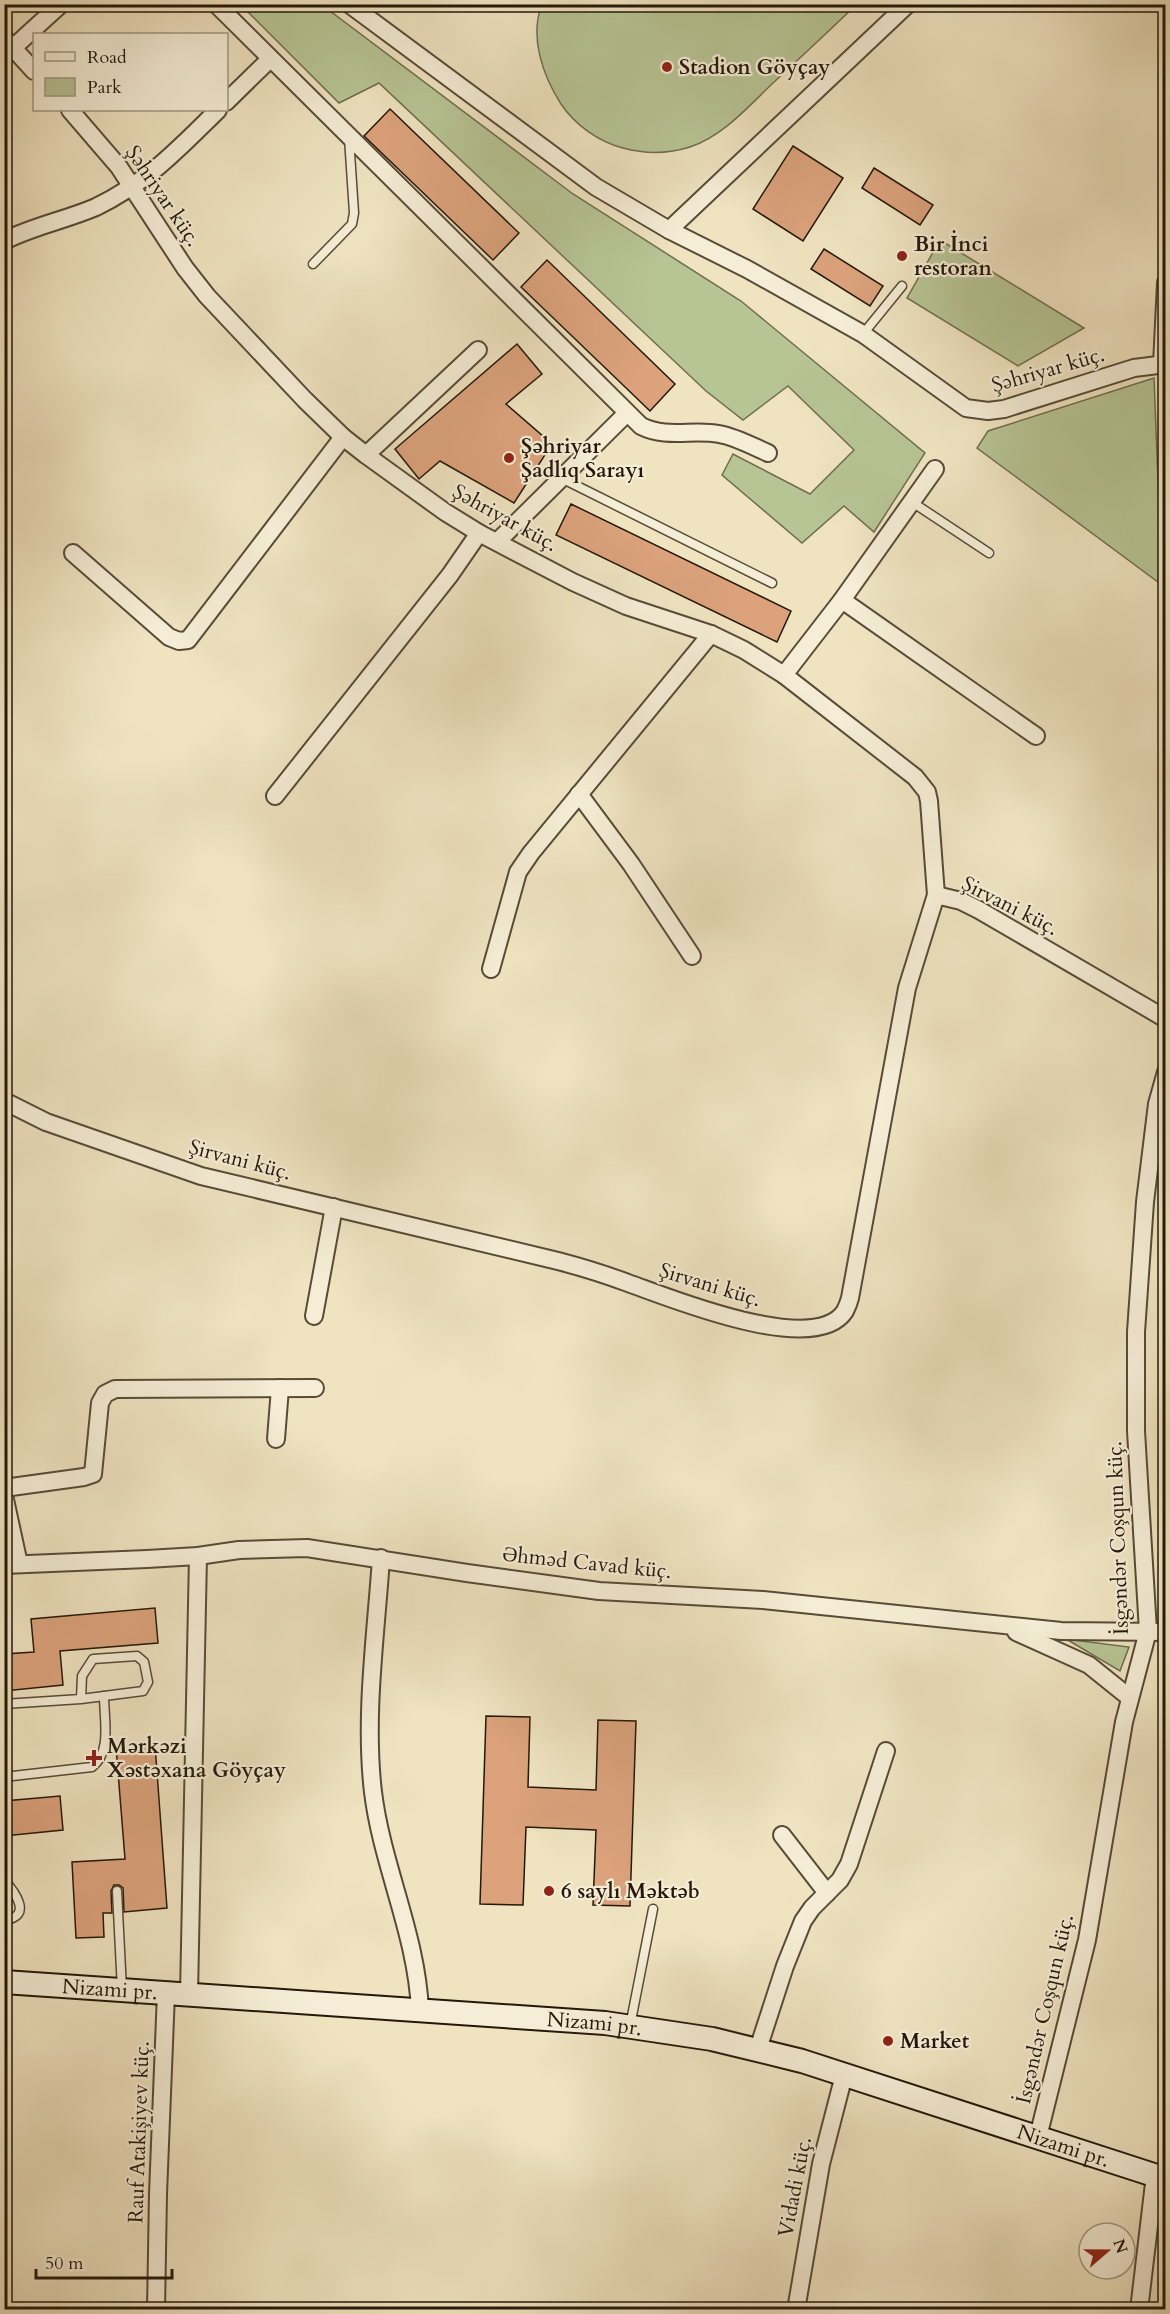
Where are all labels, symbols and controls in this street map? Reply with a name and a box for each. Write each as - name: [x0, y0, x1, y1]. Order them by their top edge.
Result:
- legend: [33, 33, 228, 111]
- text: Road: [87, 45, 127, 70]
- place label: Stadion Göyçay: [679, 53, 830, 82]
- marker: Stadion Göyçay: [660, 60, 674, 74]
- text: Park: [87, 75, 122, 100]
- street label: Şəhriyar küç.: [118, 140, 208, 252]
- place label: Bir İnci restoran: [914, 230, 992, 283]
- marker: Bir İnci restoran: [895, 249, 909, 263]
- street label: Şəhriyar küç.: [988, 340, 1108, 400]
- place label: Şəhriyar Şadlıq Sarayı: [521, 432, 644, 485]
- marker: Şəhriyar Şadlıq Sarayı: [502, 451, 516, 465]
- street label: Şəhriyar küç.: [447, 477, 563, 559]
- street label: Şirvani küç.: [957, 869, 1063, 943]
- street label: Şirvani küç.: [186, 1132, 294, 1188]
- street label: Şirvani küç.: [656, 1256, 764, 1314]
- street label: İsgəndər Coşqun küç.: [1100, 1441, 1136, 1635]
- street label: Əhməd Cavad küç.: [501, 1540, 673, 1586]
- place label: Mərkəzi Xəstəxana Göyçay: [107, 1732, 286, 1785]
- marker: Mərkəzi Xəstəxana Göyçay: [85, 1749, 103, 1767]
- place label: 6 saylı Məktəb: [561, 1877, 700, 1906]
- marker: 6 saylı Məktəb: [542, 1884, 556, 1898]
- street label: İsgəndər Coşqun küç.: [1009, 1911, 1081, 2107]
- street label: Nizami pr.: [61, 1971, 159, 2007]
- street label: Nizami pr.: [546, 2005, 644, 2043]
- place label: Market: [900, 2027, 970, 2056]
- marker: Market: [881, 2034, 895, 2048]
- street label: Rauf Atakişiyev küç.: [121, 2040, 157, 2224]
- street label: Nizami pr.: [1013, 2117, 1113, 2174]
- street label: Vidadi küç.: [771, 2134, 819, 2240]
- north arrow: [1077, 2221, 1137, 2281]
- text: N: [1107, 2236, 1133, 2257]
- scale bar: [36, 2242, 172, 2280]
- text: 50 m: [45, 2251, 84, 2276]

